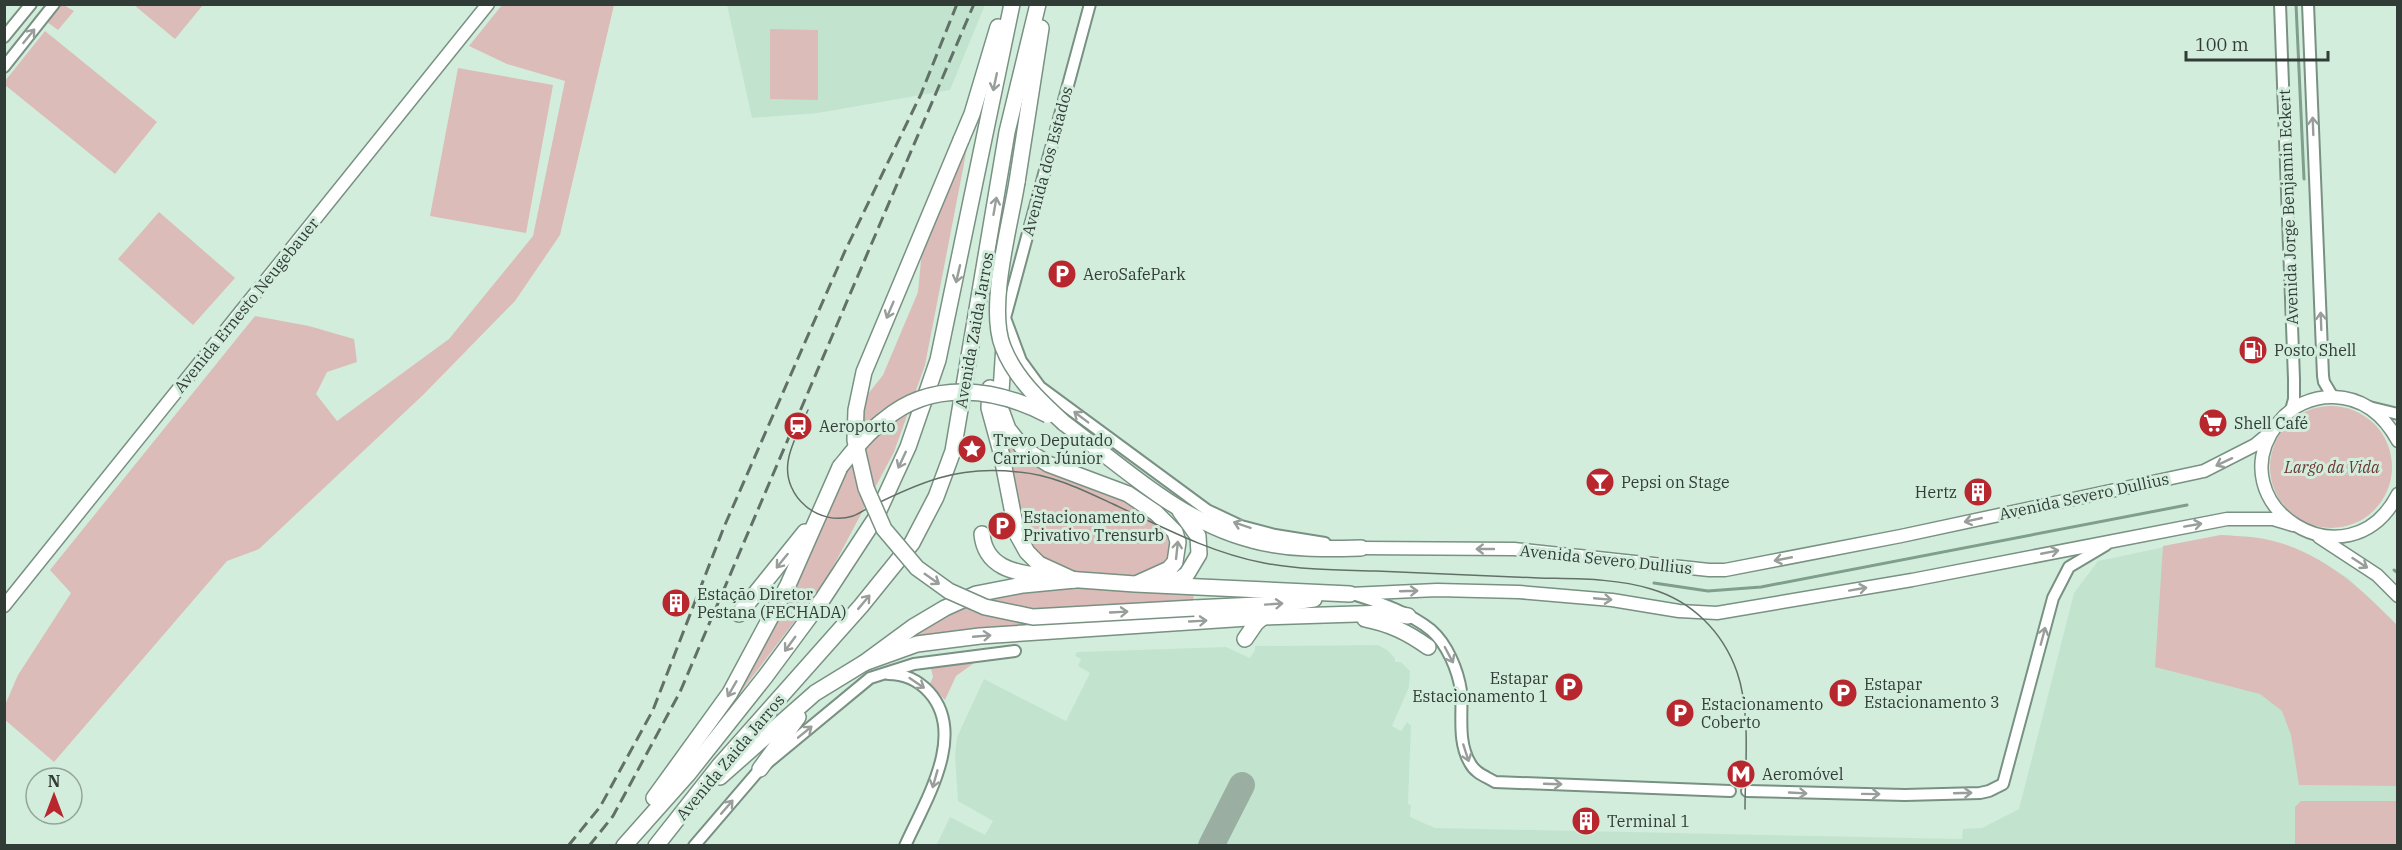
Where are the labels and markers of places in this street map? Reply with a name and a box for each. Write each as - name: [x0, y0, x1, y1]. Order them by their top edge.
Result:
- parking icon: AeroSafePark: [1046, 258, 1078, 290]
- place label: AeroSafePark: [1083, 264, 1186, 284]
- fuel station icon: Posto Shell: [2237, 334, 2269, 366]
- place label: Posto Shell: [2274, 340, 2357, 360]
- supermarket icon: Shell Café: [2197, 407, 2229, 439]
- station icon: Aeroporto: [782, 410, 814, 442]
- place label: Shell Café: [2234, 413, 2308, 433]
- place label: Aeroporto: [819, 416, 896, 436]
- place label: Trevo Deputado Carrion Júnior: [993, 430, 1113, 468]
- place icon: Trevo Deputado Carrion Júnior: [956, 433, 988, 465]
- bar icon: Pepsi on Stage: [1584, 466, 1616, 498]
- place label: Pepsi on Stage: [1621, 472, 1729, 492]
- building icon: Hertz: [1962, 476, 1994, 508]
- place label: Hertz: [1915, 482, 1957, 502]
- place label: Estacionamento Privativo Trensurb: [1023, 507, 1164, 545]
- parking icon: Estacionamento Privativo Trensurb: [986, 510, 1018, 542]
- place label: Estação Diretor Pestana (FECHADA): [697, 584, 847, 622]
- building icon: Estação Diretor Pestana (FECHADA): [660, 587, 692, 619]
- place label: Estapar Estacionamento 1: [1412, 668, 1548, 706]
- parking icon: Estapar Estacionamento 1: [1553, 671, 1585, 703]
- place label: Estapar Estacionamento 3: [1864, 674, 2000, 712]
- parking icon: Estapar Estacionamento 3: [1827, 677, 1859, 709]
- place label: Estacionamento Coberto: [1701, 694, 1823, 732]
- parking icon: Estacionamento Coberto: [1664, 697, 1696, 729]
- metro station icon: Aeromóvel: [1725, 758, 1757, 790]
- place label: Aeromóvel: [1762, 764, 1844, 784]
- building icon: Terminal 1: [1570, 805, 1602, 837]
- place label: Terminal 1: [1607, 811, 1690, 831]

